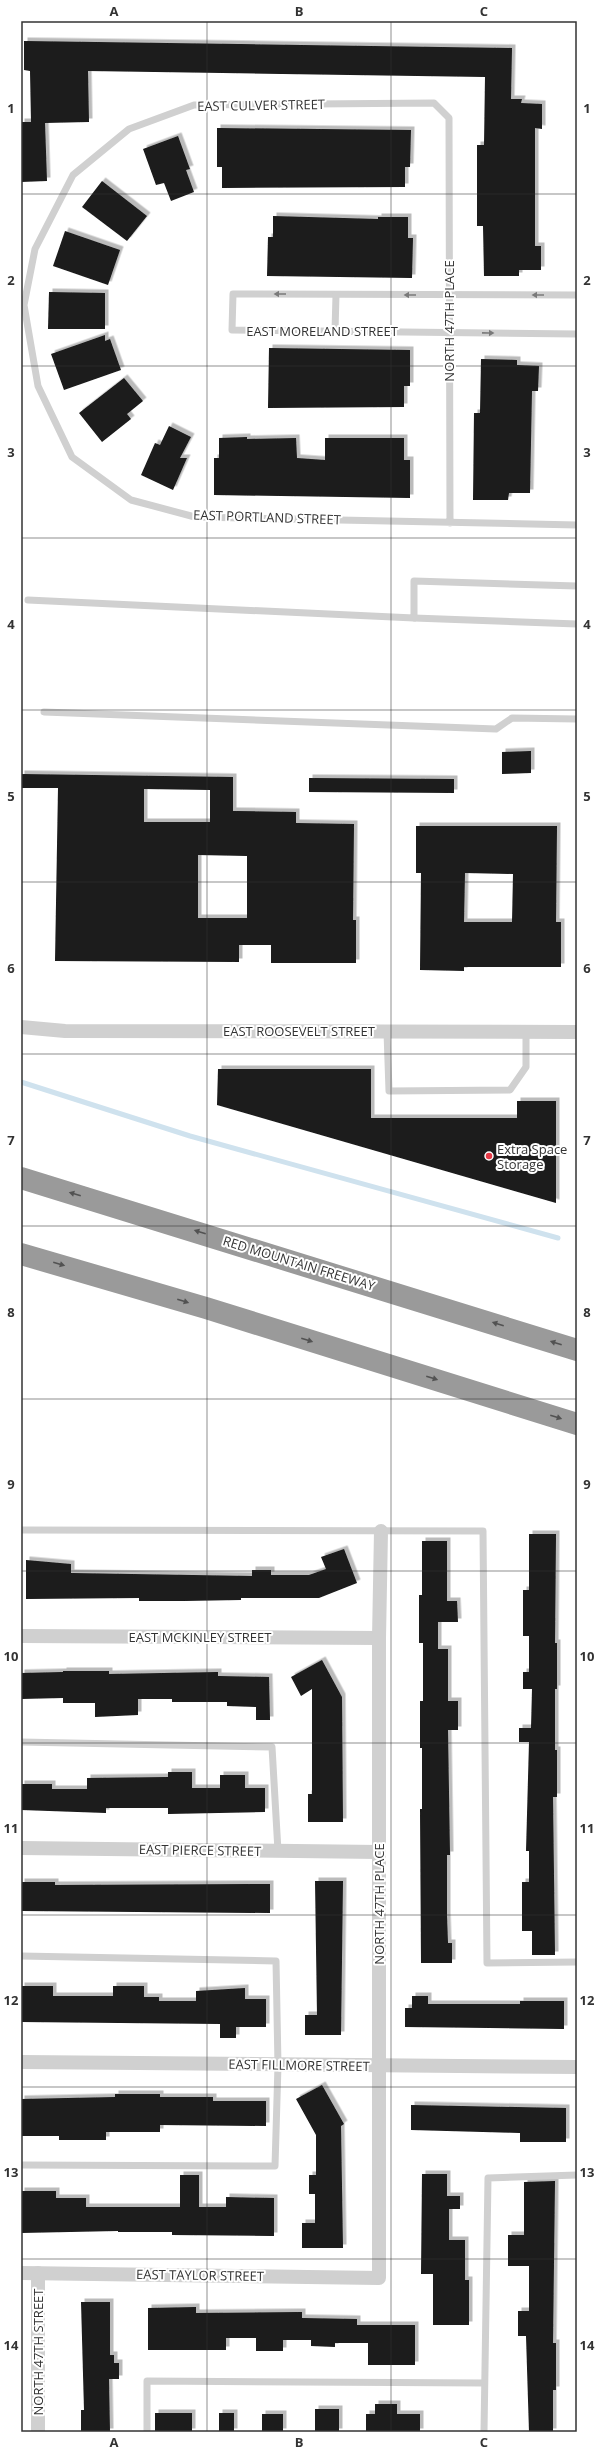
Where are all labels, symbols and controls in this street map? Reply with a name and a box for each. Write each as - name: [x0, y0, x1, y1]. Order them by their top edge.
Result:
- text: A: [110, 2, 119, 20]
- text: B: [295, 2, 304, 20]
- text: C: [480, 2, 488, 20]
- street label: EAST CULVER STREET: [197, 95, 326, 115]
- text: 1: [7, 99, 15, 117]
- text: 1: [583, 99, 591, 117]
- street label: NORTH 47TH PLACE: [440, 260, 458, 382]
- text: 2: [7, 271, 15, 289]
- text: 2: [583, 271, 591, 289]
- one-way arrow: [274, 291, 286, 298]
- one-way arrow: [403, 292, 416, 298]
- one-way arrow: [531, 292, 544, 298]
- street label: EAST MORELAND STREET: [246, 322, 399, 340]
- one-way arrow: [482, 330, 495, 336]
- text: 3: [7, 443, 15, 461]
- text: 3: [583, 443, 591, 461]
- street label: EAST PORTLAND STREET: [193, 505, 342, 529]
- text: 4: [7, 615, 15, 633]
- text: 4: [583, 615, 591, 633]
- text: 5: [7, 787, 15, 805]
- text: 5: [583, 787, 591, 805]
- text: 6: [7, 959, 15, 977]
- text: 6: [583, 959, 591, 977]
- street label: EAST ROOSEVELT STREET: [223, 1022, 376, 1040]
- text: 7: [7, 1131, 15, 1149]
- text: 7: [583, 1131, 591, 1149]
- place label: Extra Space Storage: [497, 1140, 567, 1173]
- marker: Extra Space Storage: [484, 1151, 494, 1161]
- one-way arrow: [69, 1191, 81, 1197]
- one-way arrow: [193, 1229, 205, 1235]
- street label: RED MOUNTAIN FREEWAY: [221, 1231, 378, 1295]
- one-way arrow: [52, 1262, 65, 1268]
- one-way arrow: [178, 1298, 190, 1304]
- text: 8: [7, 1303, 15, 1321]
- text: 8: [583, 1303, 591, 1321]
- one-way arrow: [491, 1321, 503, 1327]
- one-way arrow: [302, 1337, 314, 1343]
- one-way arrow: [550, 1339, 562, 1345]
- one-way arrow: [426, 1376, 438, 1382]
- one-way arrow: [550, 1414, 562, 1420]
- text: 9: [7, 1475, 15, 1493]
- text: 9: [583, 1475, 591, 1493]
- street label: EAST MCKINLEY STREET: [129, 1628, 272, 1646]
- text: 10: [4, 1647, 18, 1665]
- text: 10: [580, 1647, 594, 1665]
- text: 11: [4, 1819, 18, 1837]
- text: 11: [580, 1819, 594, 1837]
- street label: EAST PIERCE STREET: [139, 1840, 262, 1860]
- street label: NORTH 47TH PLACE: [370, 1843, 388, 1965]
- text: 12: [4, 1991, 19, 2009]
- text: 12: [580, 1991, 595, 2009]
- street label: EAST FILLMORE STREET: [228, 2055, 371, 2075]
- text: 13: [4, 2163, 18, 2181]
- text: 13: [580, 2163, 594, 2181]
- street label: EAST TAYLOR STREET: [136, 2265, 265, 2285]
- street label: NORTH 47TH STREET: [29, 2288, 47, 2415]
- text: 14: [4, 2336, 19, 2354]
- text: 14: [580, 2336, 595, 2354]
- text: A: [110, 2433, 119, 2451]
- text: B: [295, 2433, 304, 2451]
- text: C: [480, 2433, 488, 2451]

